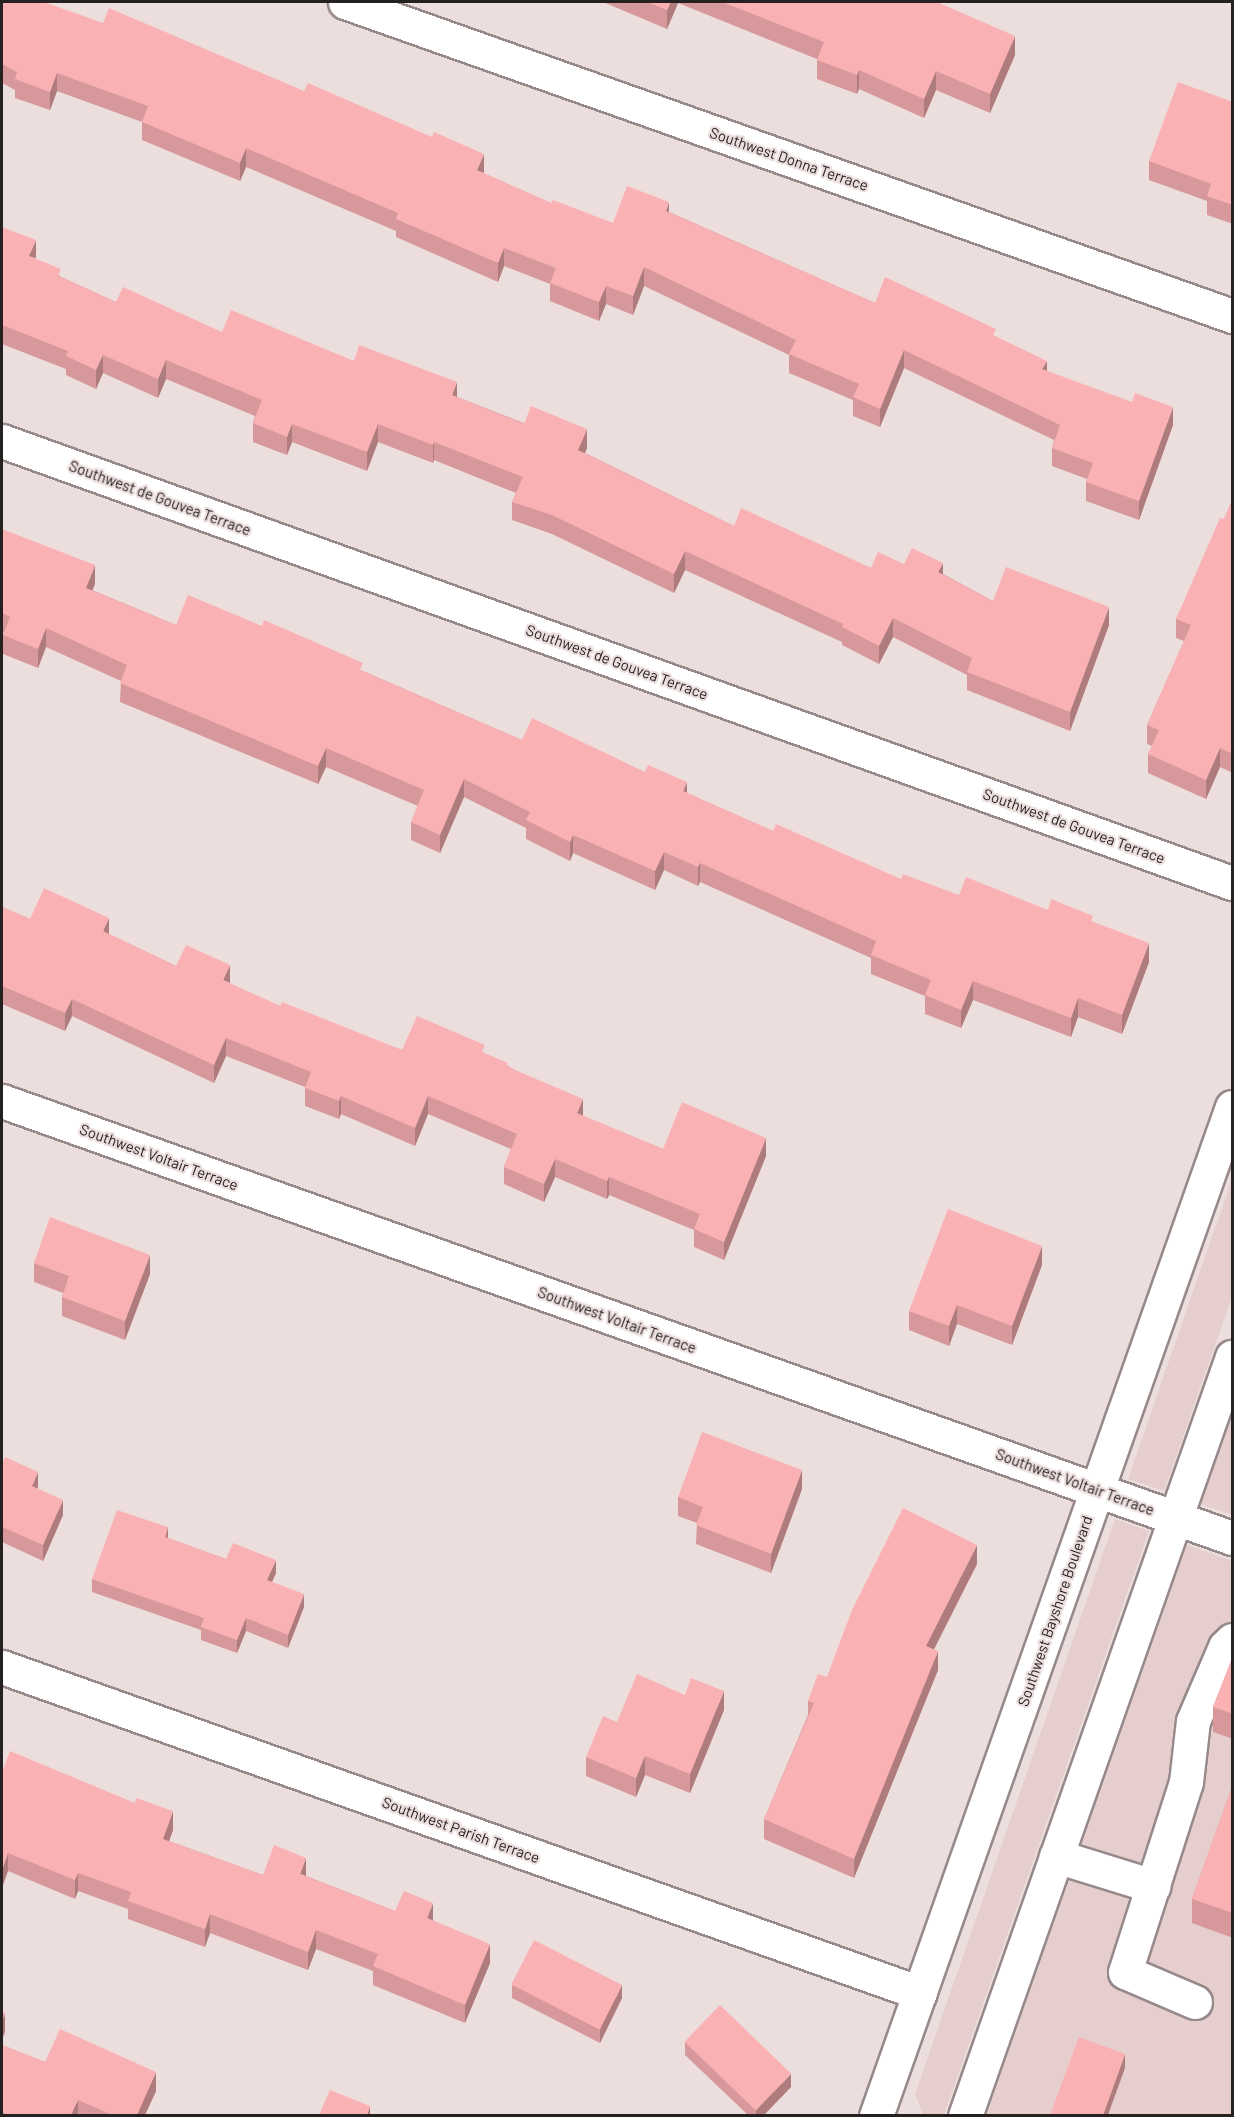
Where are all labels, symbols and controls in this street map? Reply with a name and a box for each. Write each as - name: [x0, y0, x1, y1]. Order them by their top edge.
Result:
- street label: Southwest Donna Terrace: [707, 123, 871, 195]
- street label: Southwest de Gouvea Terrace: [67, 457, 253, 539]
- street label: Southwest de Gouvea Terrace: [524, 621, 710, 703]
- street label: Southwest de Gouvea Terrace: [981, 785, 1167, 867]
- street label: Southwest Voltair Terrace: [77, 1120, 241, 1194]
- street label: Southwest Voltair Terrace: [535, 1283, 699, 1357]
- street label: Southwest Voltair Terrace: [993, 1445, 1157, 1519]
- street label: Southwest Bayshore Boulevard: [1014, 1513, 1096, 1709]
- street label: Southwest Parish Terrace: [380, 1793, 542, 1867]

